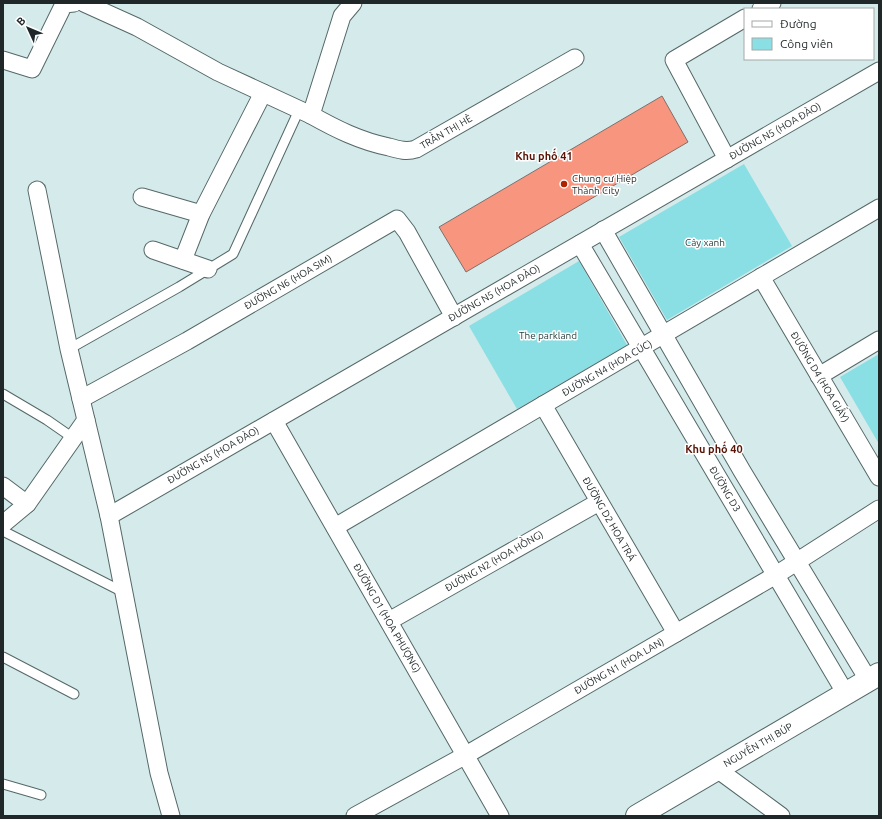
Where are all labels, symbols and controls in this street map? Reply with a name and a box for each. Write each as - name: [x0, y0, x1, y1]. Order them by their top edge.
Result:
- north arrow: [8, 8, 48, 48]
- legend: [744, 8, 874, 60]
- text: B: [14, 14, 28, 28]
- text: Đường: [780, 17, 817, 30]
- text: Công viên: [780, 37, 833, 50]
- street label: ĐƯỜNG N5 (HOA ĐÀO): [727, 99, 823, 162]
- street label: TRẦN THỊ HÈ: [417, 110, 475, 152]
- district label: Khu phố 41: [515, 148, 573, 162]
- place label: Chung cư Hiệp Thành City: [572, 173, 637, 196]
- marker: Chung cư Hiệp Thành City: [559, 179, 569, 189]
- park label: Cây xanh: [685, 237, 725, 248]
- street label: ĐƯỜNG N6 (HOA SIM): [242, 252, 334, 312]
- street label: ĐƯỜNG N5 (HOA ĐÀO): [446, 261, 542, 324]
- street label: ĐƯỜNG D4 (HOA GIẤY): [789, 328, 854, 424]
- park label: The parkland: [519, 330, 577, 341]
- street label: ĐƯỜNG N4 (HOA CÚC): [560, 337, 654, 398]
- street label: ĐƯỜNG N5 (HOA ĐÀO): [165, 423, 261, 486]
- district label: Khu phố 40: [685, 441, 743, 455]
- street label: ĐƯỜNG D3: [707, 464, 743, 514]
- street label: ĐƯỜNG D2 HOA TRÁ: [580, 475, 639, 563]
- street label: ĐƯỜNG N2 (HOA HỒNG): [442, 526, 545, 594]
- street label: ĐƯỜNG D1 (HOA PHƯỢNG): [350, 561, 423, 675]
- street label: ĐƯỜNG N1 (HOA LAN): [572, 635, 666, 696]
- street label: NGUYỄN THỊ BÚP: [720, 719, 795, 770]

